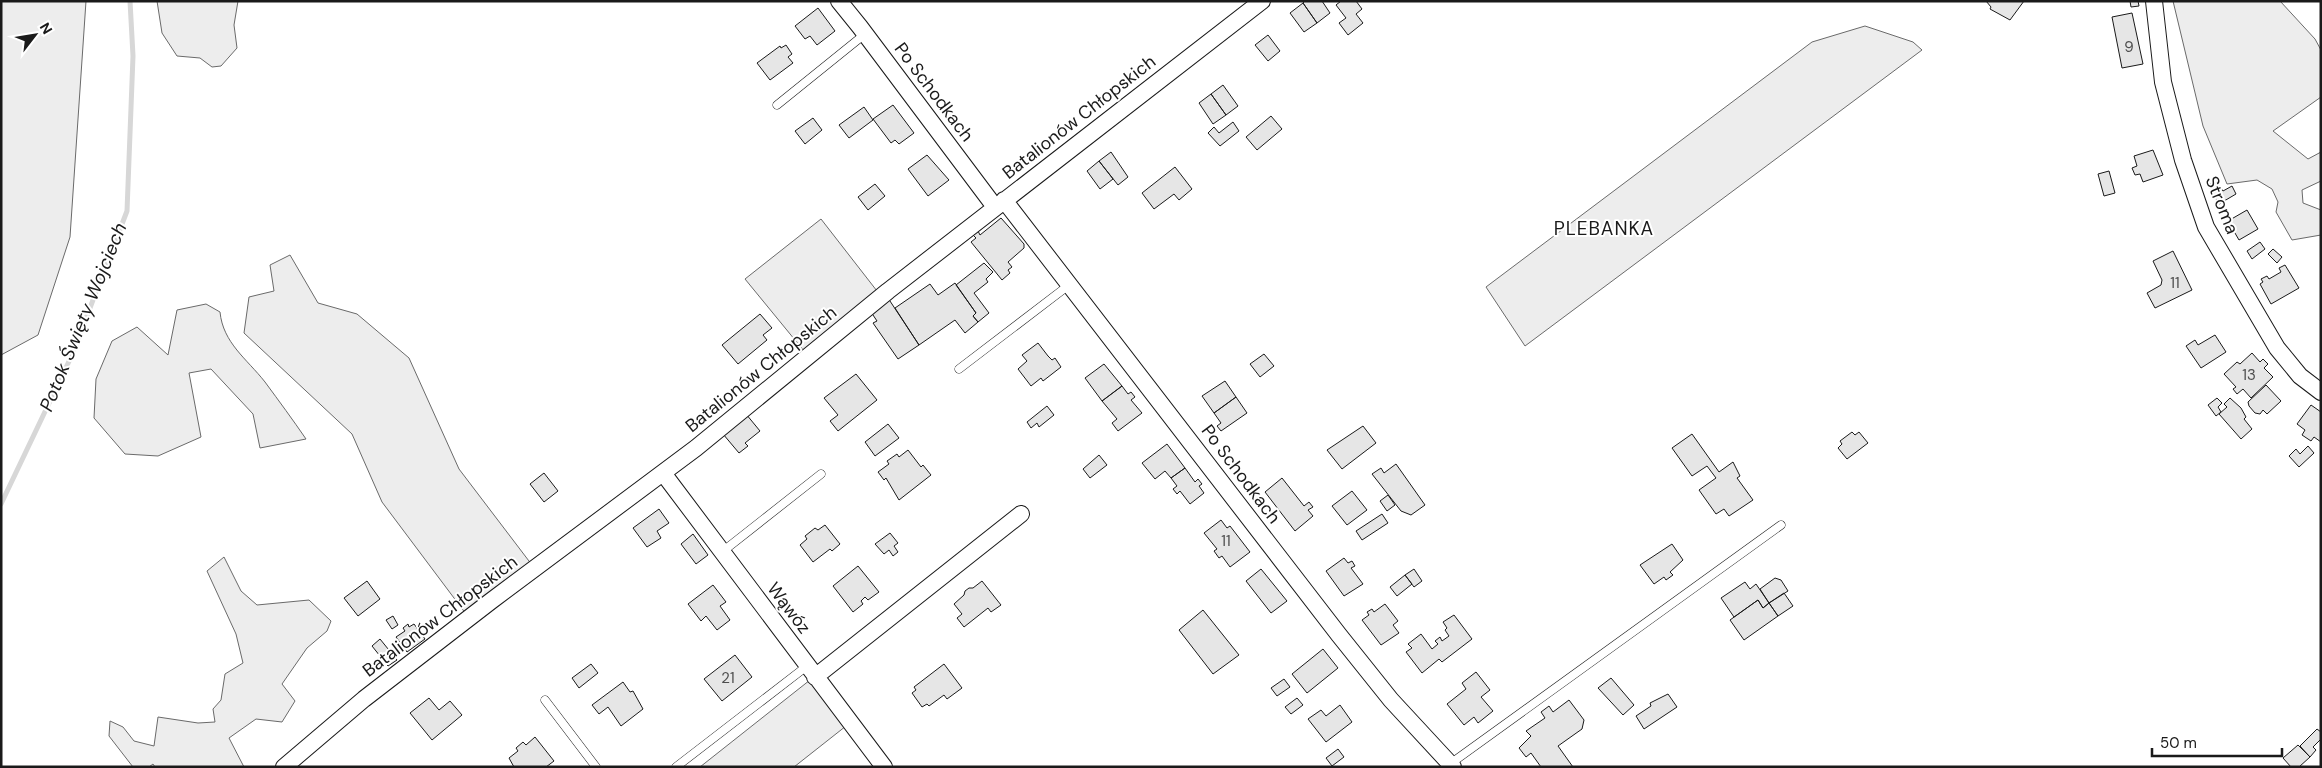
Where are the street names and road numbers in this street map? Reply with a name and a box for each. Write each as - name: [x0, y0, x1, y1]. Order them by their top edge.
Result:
- street label: Po Schodkach: [889, 38, 979, 146]
- street label: Batalionów Chłopskich: [997, 50, 1161, 184]
- street label: Stroma: [2200, 173, 2244, 237]
- street label: Batalionów Chłopskich: [680, 300, 842, 438]
- street label: Po Schodkach: [1196, 420, 1286, 528]
- street label: Batalionów Chłopskich: [358, 550, 522, 682]
- street label: Wąwóz: [762, 577, 816, 639]

